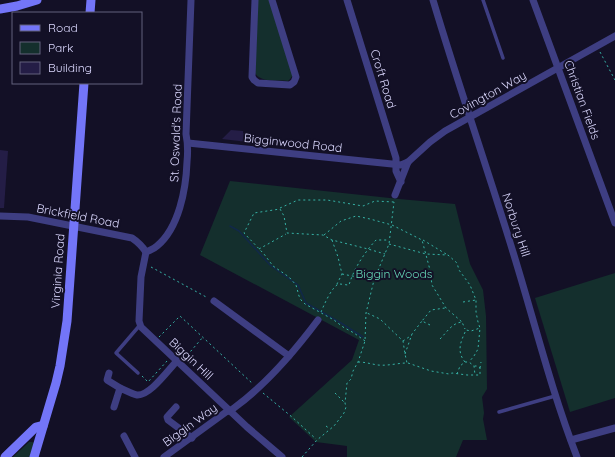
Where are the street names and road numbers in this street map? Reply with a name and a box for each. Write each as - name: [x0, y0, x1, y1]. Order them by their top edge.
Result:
- street label: Croft Road: [367, 48, 400, 110]
- street label: Christian Fields: [561, 58, 604, 142]
- street label: Covington Way: [447, 67, 529, 122]
- street label: St. Oswald's Road: [166, 84, 185, 182]
- street label: Bigginwood Road: [243, 130, 343, 155]
- street label: Norbury Hill: [499, 191, 534, 259]
- street label: Brickfield Road: [35, 200, 121, 231]
- street label: Virginia Road: [47, 233, 68, 309]
- street label: Biggin Hill: [166, 334, 217, 383]
- street label: Biggin Way: [160, 400, 220, 449]

